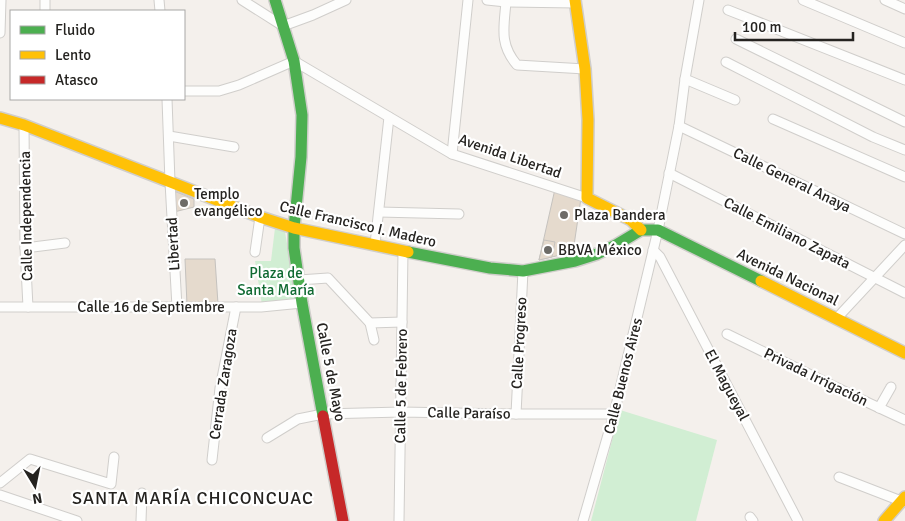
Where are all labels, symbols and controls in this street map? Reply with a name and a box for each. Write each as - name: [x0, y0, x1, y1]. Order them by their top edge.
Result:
- legend: [10, 10, 185, 100]
- scale bar: [735, 10, 852, 42]
- text: 100 m: [742, 18, 782, 36]
- text: Fluido: [55, 21, 95, 39]
- text: Lento: [55, 46, 91, 64]
- text: Atasco: [55, 71, 98, 89]
- street label: Avenida Libertad: [456, 130, 564, 182]
- street label: Calle General Anaya: [730, 144, 854, 216]
- street label: Calle Independencia: [16, 151, 36, 281]
- place label: Templo evangélico: [194, 185, 263, 220]
- street label: Calle Emiliano Zapata: [721, 193, 853, 273]
- marker: Templo evangélico: [178, 197, 190, 209]
- street label: Calle Francisco I. Madero: [278, 197, 438, 251]
- place label: Plaza Bandera: [574, 206, 665, 224]
- marker: Plaza Bandera: [558, 209, 570, 221]
- street label: Libertad: [163, 217, 183, 271]
- place label: BBVA México: [558, 241, 642, 259]
- marker: BBVA México: [542, 244, 554, 256]
- street label: Avenida Nacional: [734, 245, 842, 309]
- park label: Plaza de Santa María: [237, 264, 315, 299]
- street label: Calle Progreso: [508, 296, 530, 390]
- street label: Calle 16 de Septiembre: [77, 298, 225, 316]
- street label: Calle Buenos Aires: [600, 316, 646, 436]
- street label: Calle 5 de Mayo: [313, 321, 349, 423]
- street label: Cerrada Zaragoza: [205, 327, 241, 441]
- street label: Calle 5 de Febrero: [391, 328, 411, 443]
- street label: Privada Irrigación: [761, 344, 871, 410]
- street label: El Magueyal: [701, 346, 753, 424]
- street label: Calle Paraíso: [427, 403, 511, 423]
- north arrow: [10, 461, 60, 511]
- district label: SANTA MARÍA CHICONCUAC: [72, 487, 314, 509]
- text: N: [31, 489, 43, 508]

